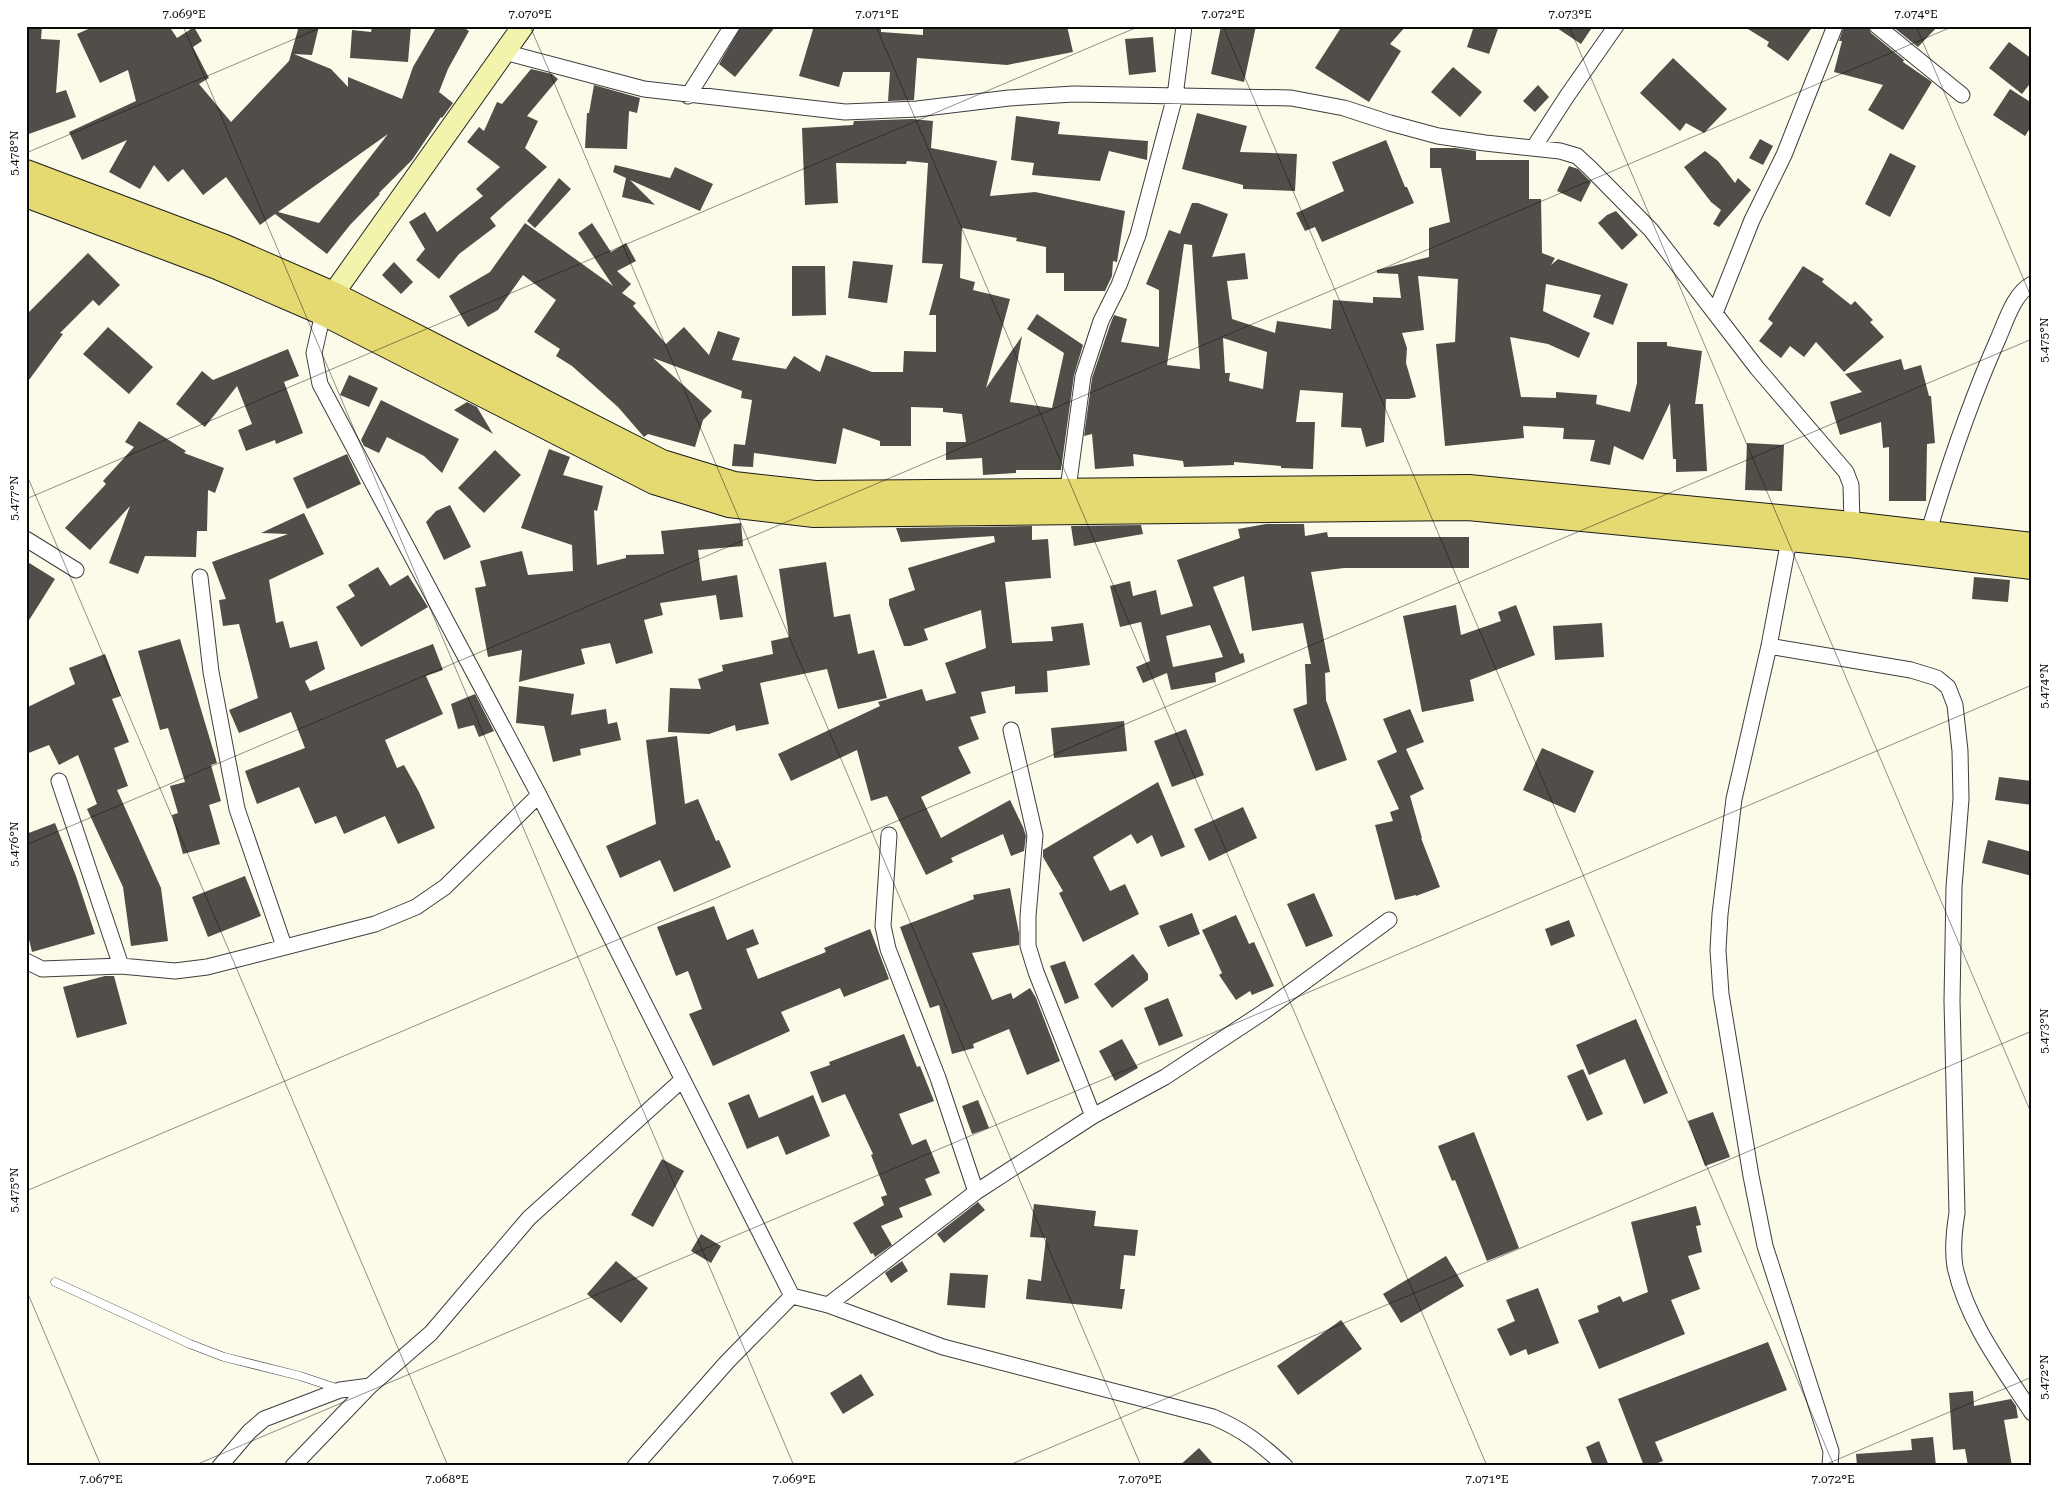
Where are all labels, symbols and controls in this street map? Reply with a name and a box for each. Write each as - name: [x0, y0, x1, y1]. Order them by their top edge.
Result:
- text: 7.069°E: [162, 7, 206, 21]
- text: 7.070°E: [508, 7, 552, 21]
- text: 7.071°E: [855, 7, 899, 21]
- text: 7.072°E: [1201, 7, 1245, 21]
- text: 7.073°E: [1548, 7, 1592, 21]
- text: 7.074°E: [1894, 7, 1938, 21]
- text: 5.478°N: [7, 130, 21, 176]
- text: 5.475°N: [2037, 317, 2051, 363]
- text: 5.477°N: [7, 475, 21, 521]
- text: 5.474°N: [2037, 663, 2051, 709]
- text: 5.476°N: [7, 821, 21, 867]
- text: 5.473°N: [2037, 1008, 2051, 1054]
- text: 5.475°N: [7, 1167, 21, 1213]
- text: 5.472°N: [2037, 1354, 2051, 1400]
- text: 7.067°E: [79, 1472, 123, 1486]
- text: 7.068°E: [425, 1472, 469, 1486]
- text: 7.069°E: [772, 1472, 816, 1486]
- text: 7.070°E: [1118, 1472, 1162, 1486]
- text: 7.071°E: [1465, 1472, 1509, 1486]
- text: 7.072°E: [1811, 1472, 1855, 1486]

